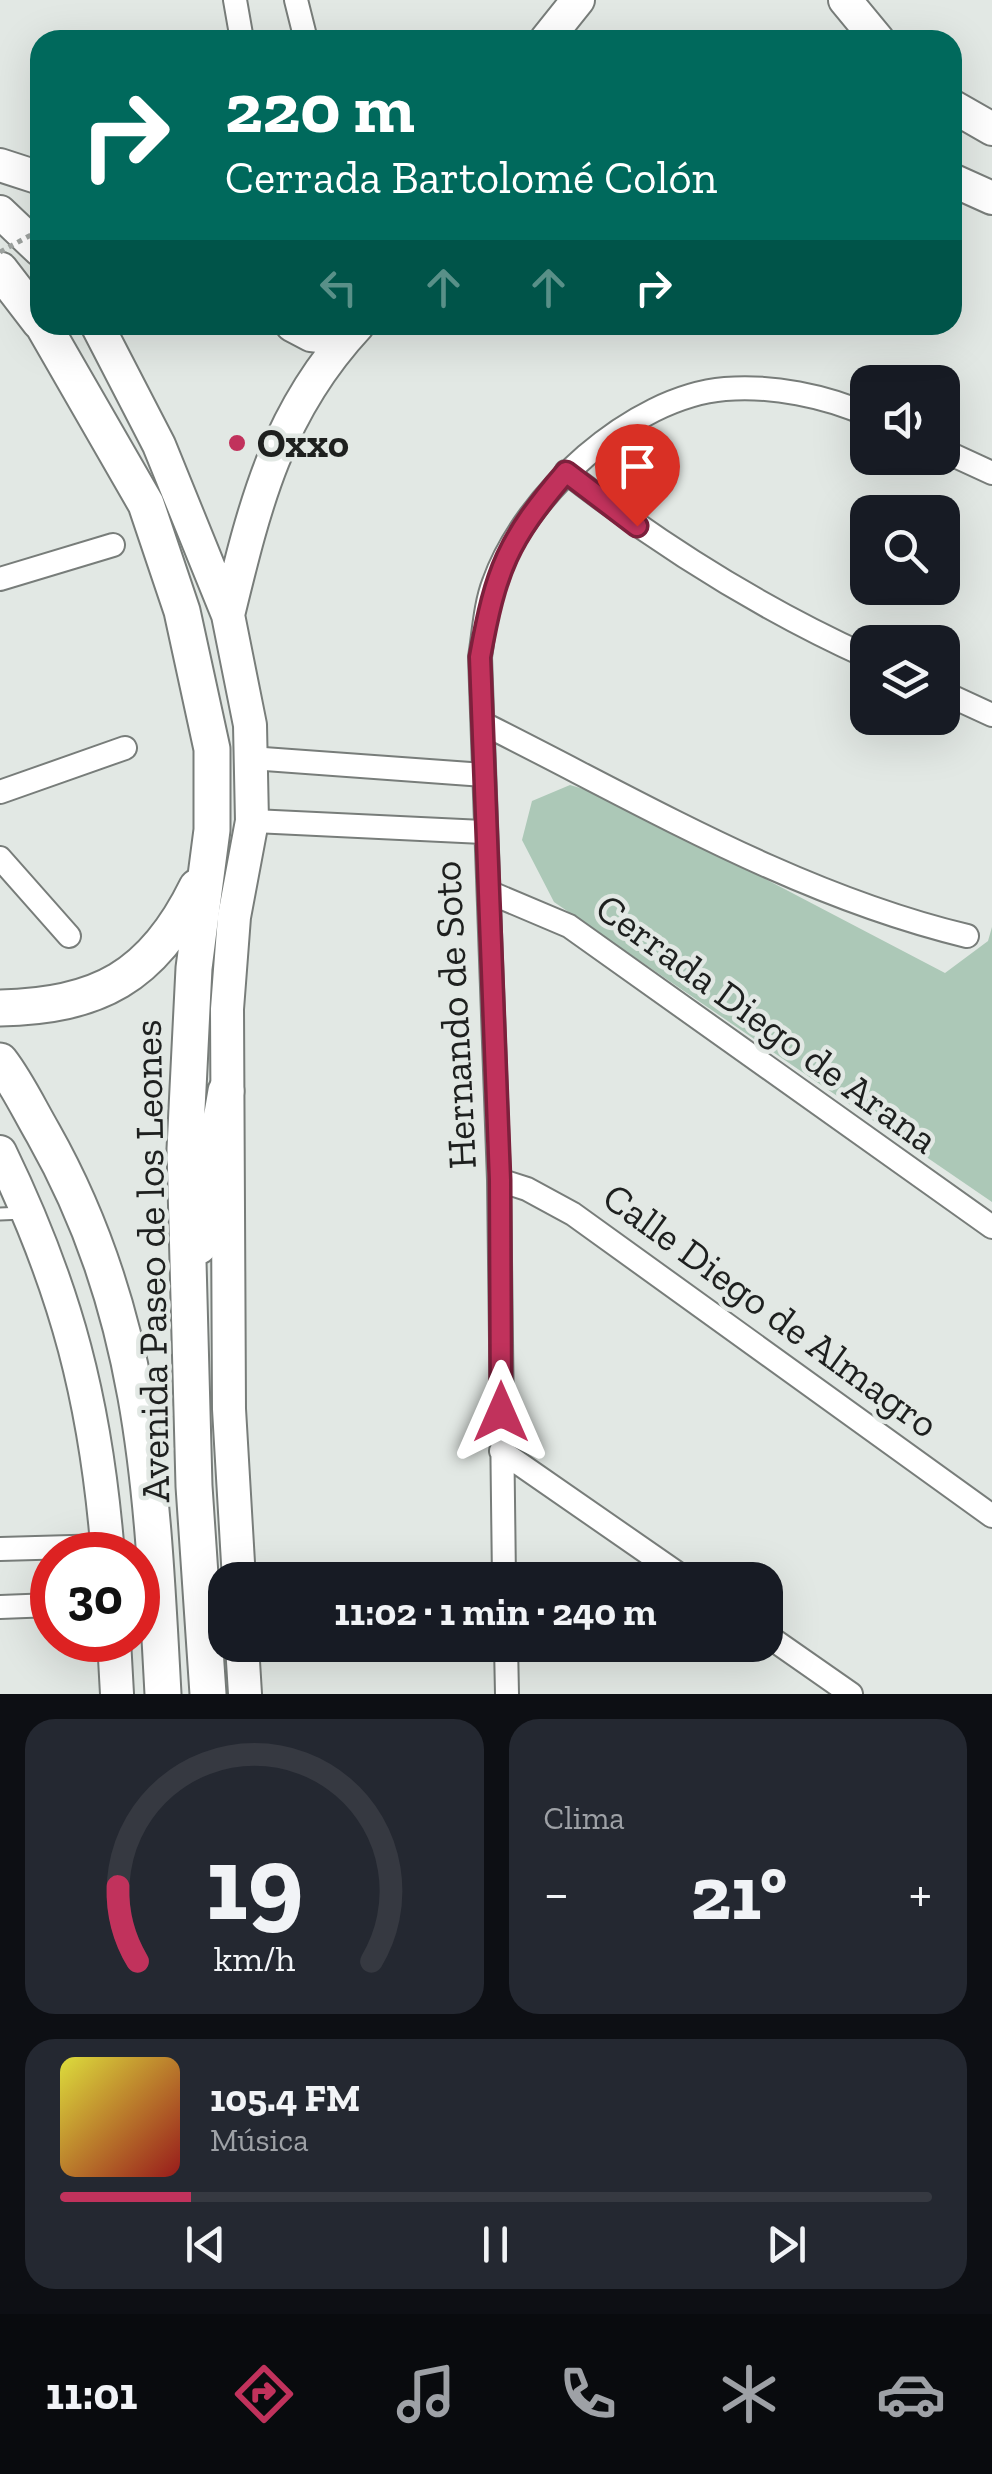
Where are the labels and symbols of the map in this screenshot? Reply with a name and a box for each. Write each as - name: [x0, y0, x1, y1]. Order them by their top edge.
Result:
- place label: Oxxo: [257, 419, 349, 467]
- pin: [595, 424, 680, 527]
- marker: Oxxo: [226, 432, 248, 454]
- street label: Hernando de Soto: [422, 860, 486, 1170]
- street label: Cerrada Diego de Arana: [587, 883, 947, 1163]
- street label: Avenida Paseo de los Leones: [123, 1019, 179, 1503]
- street label: Calle Diego de Almagro: [594, 1172, 948, 1448]
- position arrow: [449, 1360, 553, 1464]
- speed limit sign: 30: [30, 1532, 160, 1662]

